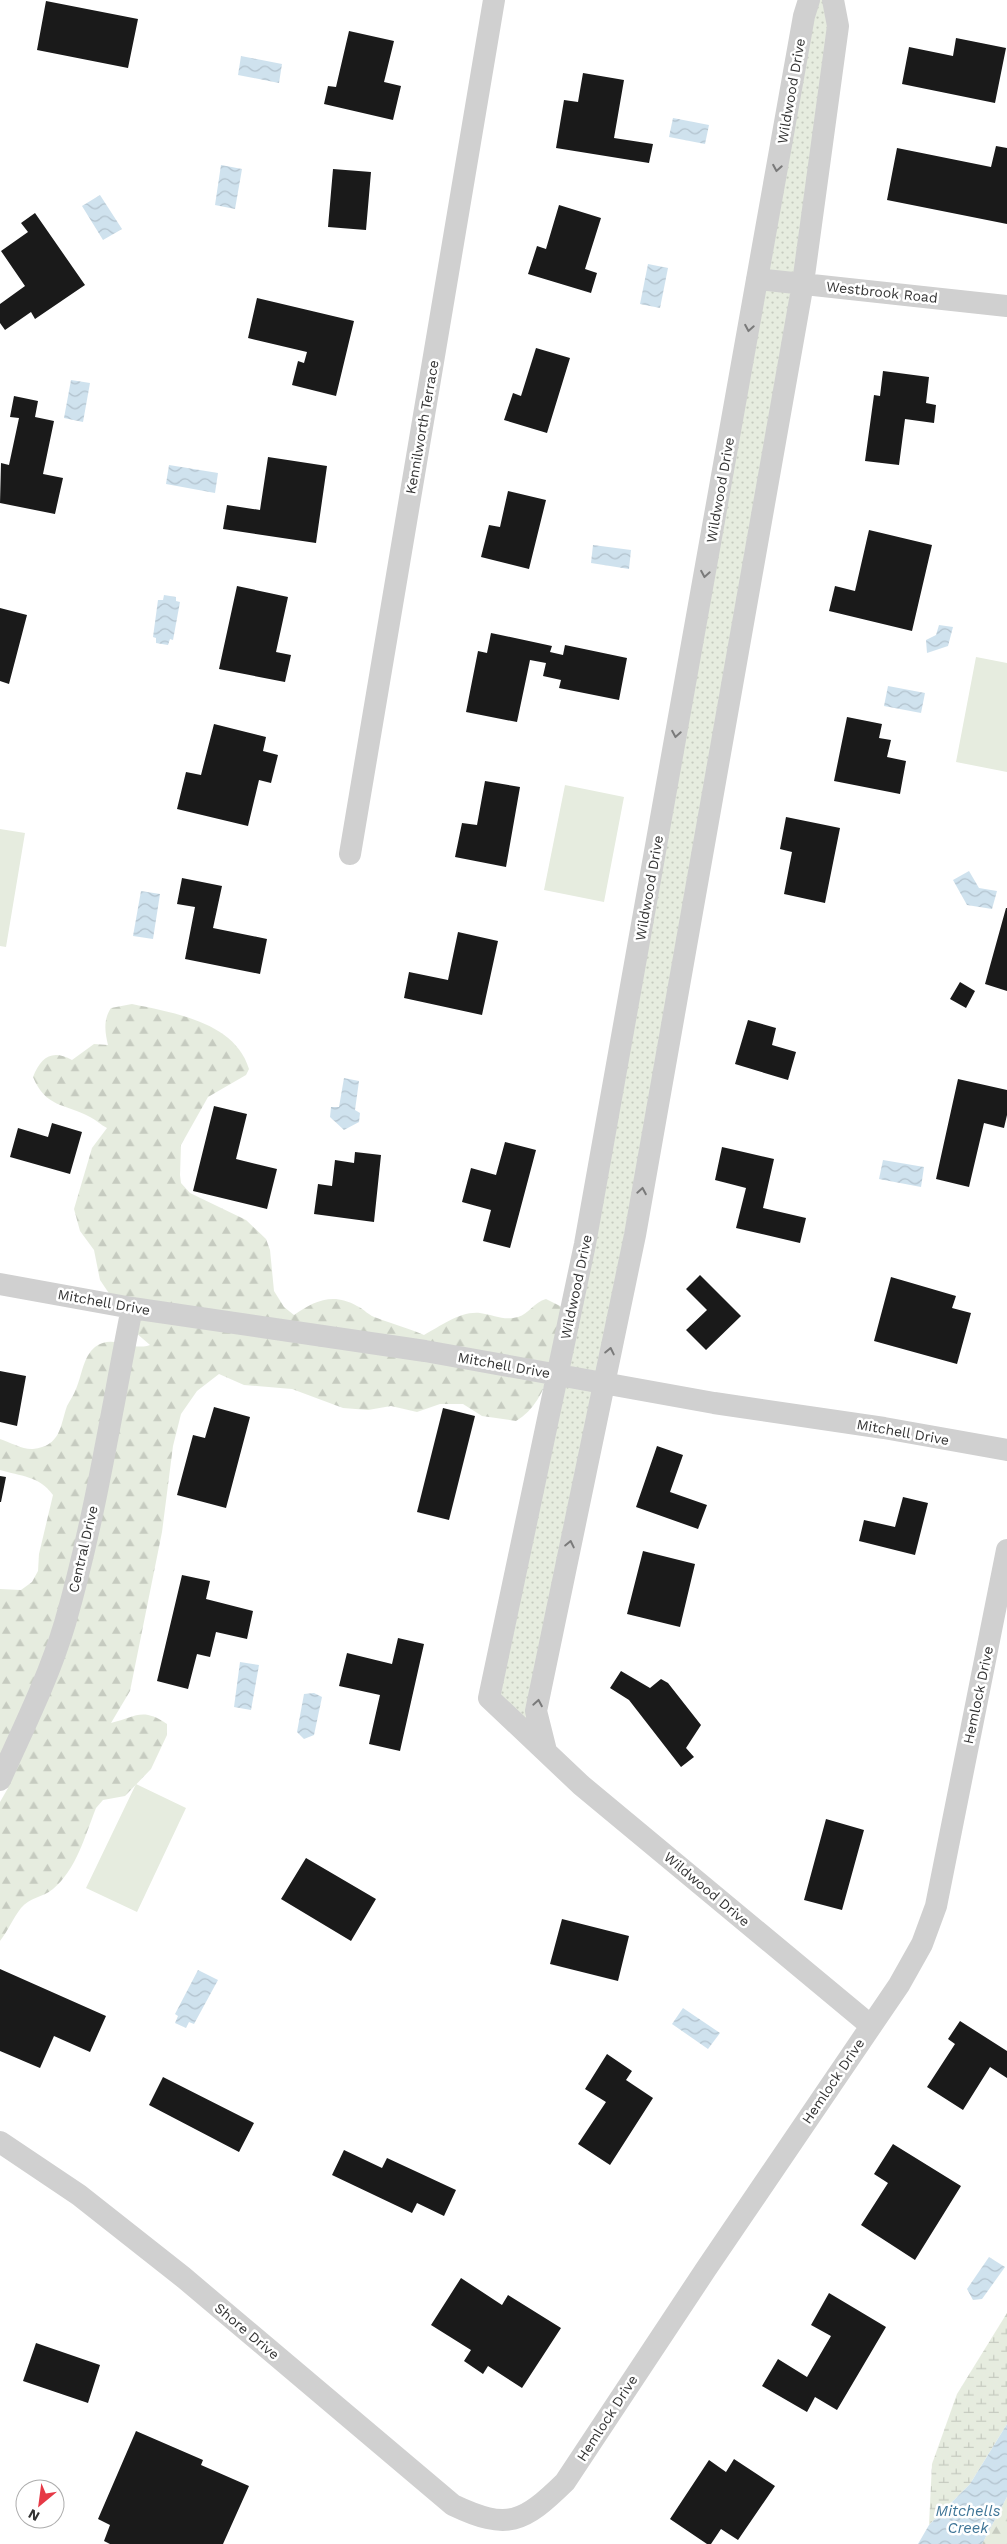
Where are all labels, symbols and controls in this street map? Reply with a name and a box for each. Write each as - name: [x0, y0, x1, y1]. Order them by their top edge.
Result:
- street label: Wildwood Drive: [774, 37, 808, 145]
- one-way arrow: [773, 164, 783, 172]
- street label: Westbrook Road: [825, 278, 939, 306]
- one-way arrow: [744, 324, 754, 332]
- street label: Kennilworth Terrace: [402, 359, 442, 495]
- street label: Wildwood Drive: [703, 436, 737, 544]
- one-way arrow: [700, 570, 710, 579]
- one-way arrow: [672, 730, 682, 739]
- street label: Wildwood Drive: [632, 834, 666, 942]
- one-way arrow: [637, 1187, 647, 1196]
- street label: Wildwood Drive: [557, 1233, 595, 1341]
- street label: Mitchell Drive: [56, 1286, 152, 1318]
- one-way arrow: [604, 1346, 615, 1355]
- street label: Mitchell Drive: [456, 1349, 552, 1381]
- street label: Mitchell Drive: [855, 1416, 951, 1448]
- street label: Central Drive: [65, 1504, 101, 1594]
- one-way arrow: [564, 1540, 575, 1548]
- street label: Hemlock Drive: [960, 1645, 996, 1745]
- one-way arrow: [532, 1699, 542, 1708]
- street label: Wildwood Drive: [661, 1849, 753, 1929]
- street label: Hemlock Drive: [799, 2035, 867, 2127]
- street label: Shore Drive: [212, 2299, 282, 2363]
- street label: Hemlock Drive: [573, 2372, 641, 2464]
- north arrow: [15, 2479, 65, 2529]
- water label: Mitchells Creek: [936, 2502, 1001, 2537]
- text: N: [25, 2506, 42, 2525]

